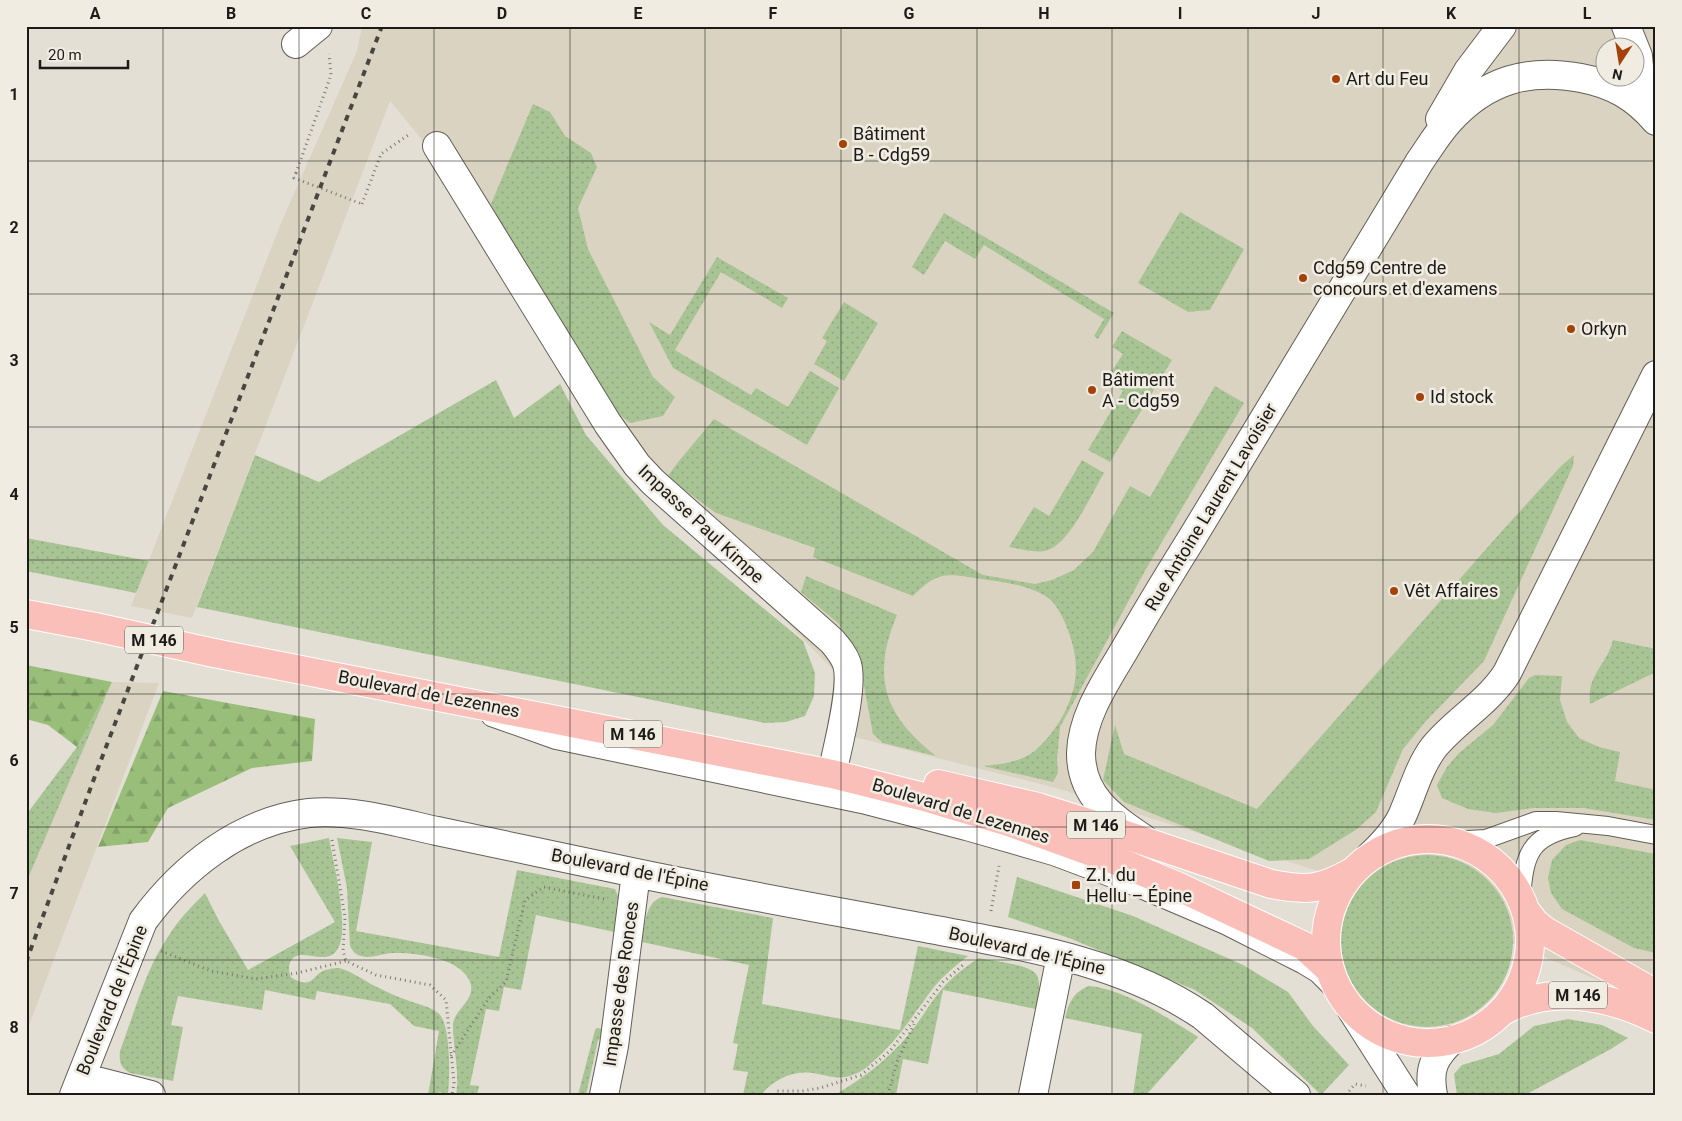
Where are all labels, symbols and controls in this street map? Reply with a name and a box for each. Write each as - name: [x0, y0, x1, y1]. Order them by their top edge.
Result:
- text: A: [90, 4, 101, 23]
- text: B: [226, 4, 236, 23]
- text: C: [361, 4, 371, 23]
- text: D: [497, 4, 507, 23]
- text: E: [634, 4, 643, 23]
- text: F: [769, 4, 778, 23]
- text: G: [904, 4, 915, 23]
- text: H: [1038, 4, 1050, 23]
- text: I: [1178, 4, 1182, 23]
- text: J: [1312, 4, 1320, 23]
- text: K: [1446, 4, 1457, 23]
- text: L: [1583, 4, 1592, 23]
- scale bar: [40, 38, 128, 70]
- north arrow: [1594, 38, 1644, 88]
- text: 20 m: [48, 46, 82, 64]
- text: N: [1611, 66, 1624, 84]
- place label: Art du Feu: [1346, 68, 1428, 89]
- marker: Art du Feu: [1330, 73, 1342, 85]
- text: 1: [9, 85, 19, 104]
- place label: Bâtiment B - Cdg59: [853, 123, 930, 165]
- marker: Bâtiment B - Cdg59: [837, 138, 849, 150]
- text: 2: [9, 218, 19, 237]
- place label: Cdg59 Centre de concours et d'examens: [1313, 257, 1498, 299]
- marker: Cdg59 Centre de concours et d'examens: [1297, 272, 1309, 284]
- place label: Orkyn: [1581, 318, 1627, 339]
- marker: Orkyn: [1565, 323, 1577, 335]
- text: 3: [9, 351, 19, 370]
- place label: Bâtiment A - Cdg59: [1102, 369, 1180, 411]
- marker: Bâtiment A - Cdg59: [1086, 384, 1098, 396]
- place label: Id stock: [1430, 386, 1494, 407]
- marker: Id stock: [1414, 391, 1426, 403]
- street label: Rue Antoine Laurent Lavoisier: [1140, 399, 1281, 614]
- street label: Impasse Paul Kimpe: [634, 460, 769, 587]
- text: 4: [9, 485, 19, 504]
- place label: Vêt Affaires: [1404, 580, 1498, 601]
- marker: Vêt Affaires: [1388, 585, 1400, 597]
- text: 5: [9, 618, 19, 637]
- road number: M 146: [125, 626, 183, 654]
- street label: Boulevard de Lezennes: [336, 666, 522, 721]
- road number: M 146: [604, 721, 662, 748]
- text: 6: [9, 751, 19, 770]
- street label: Boulevard de Lezennes: [870, 773, 1052, 848]
- road number: M 146: [1067, 812, 1125, 838]
- street label: Boulevard de l'Épine: [550, 844, 711, 895]
- place label: Z.I. du Hellu – Épine: [1086, 864, 1192, 906]
- marker: Z.I. du Hellu – Épine: [1070, 879, 1082, 891]
- text: 7: [9, 884, 19, 903]
- street label: Impasse des Ronces: [599, 900, 642, 1068]
- street label: Boulevard de l'Épine: [72, 922, 151, 1078]
- street label: Boulevard de l'Épine: [947, 922, 1107, 979]
- road number: M 146: [1549, 982, 1607, 1008]
- text: 8: [9, 1018, 19, 1037]

